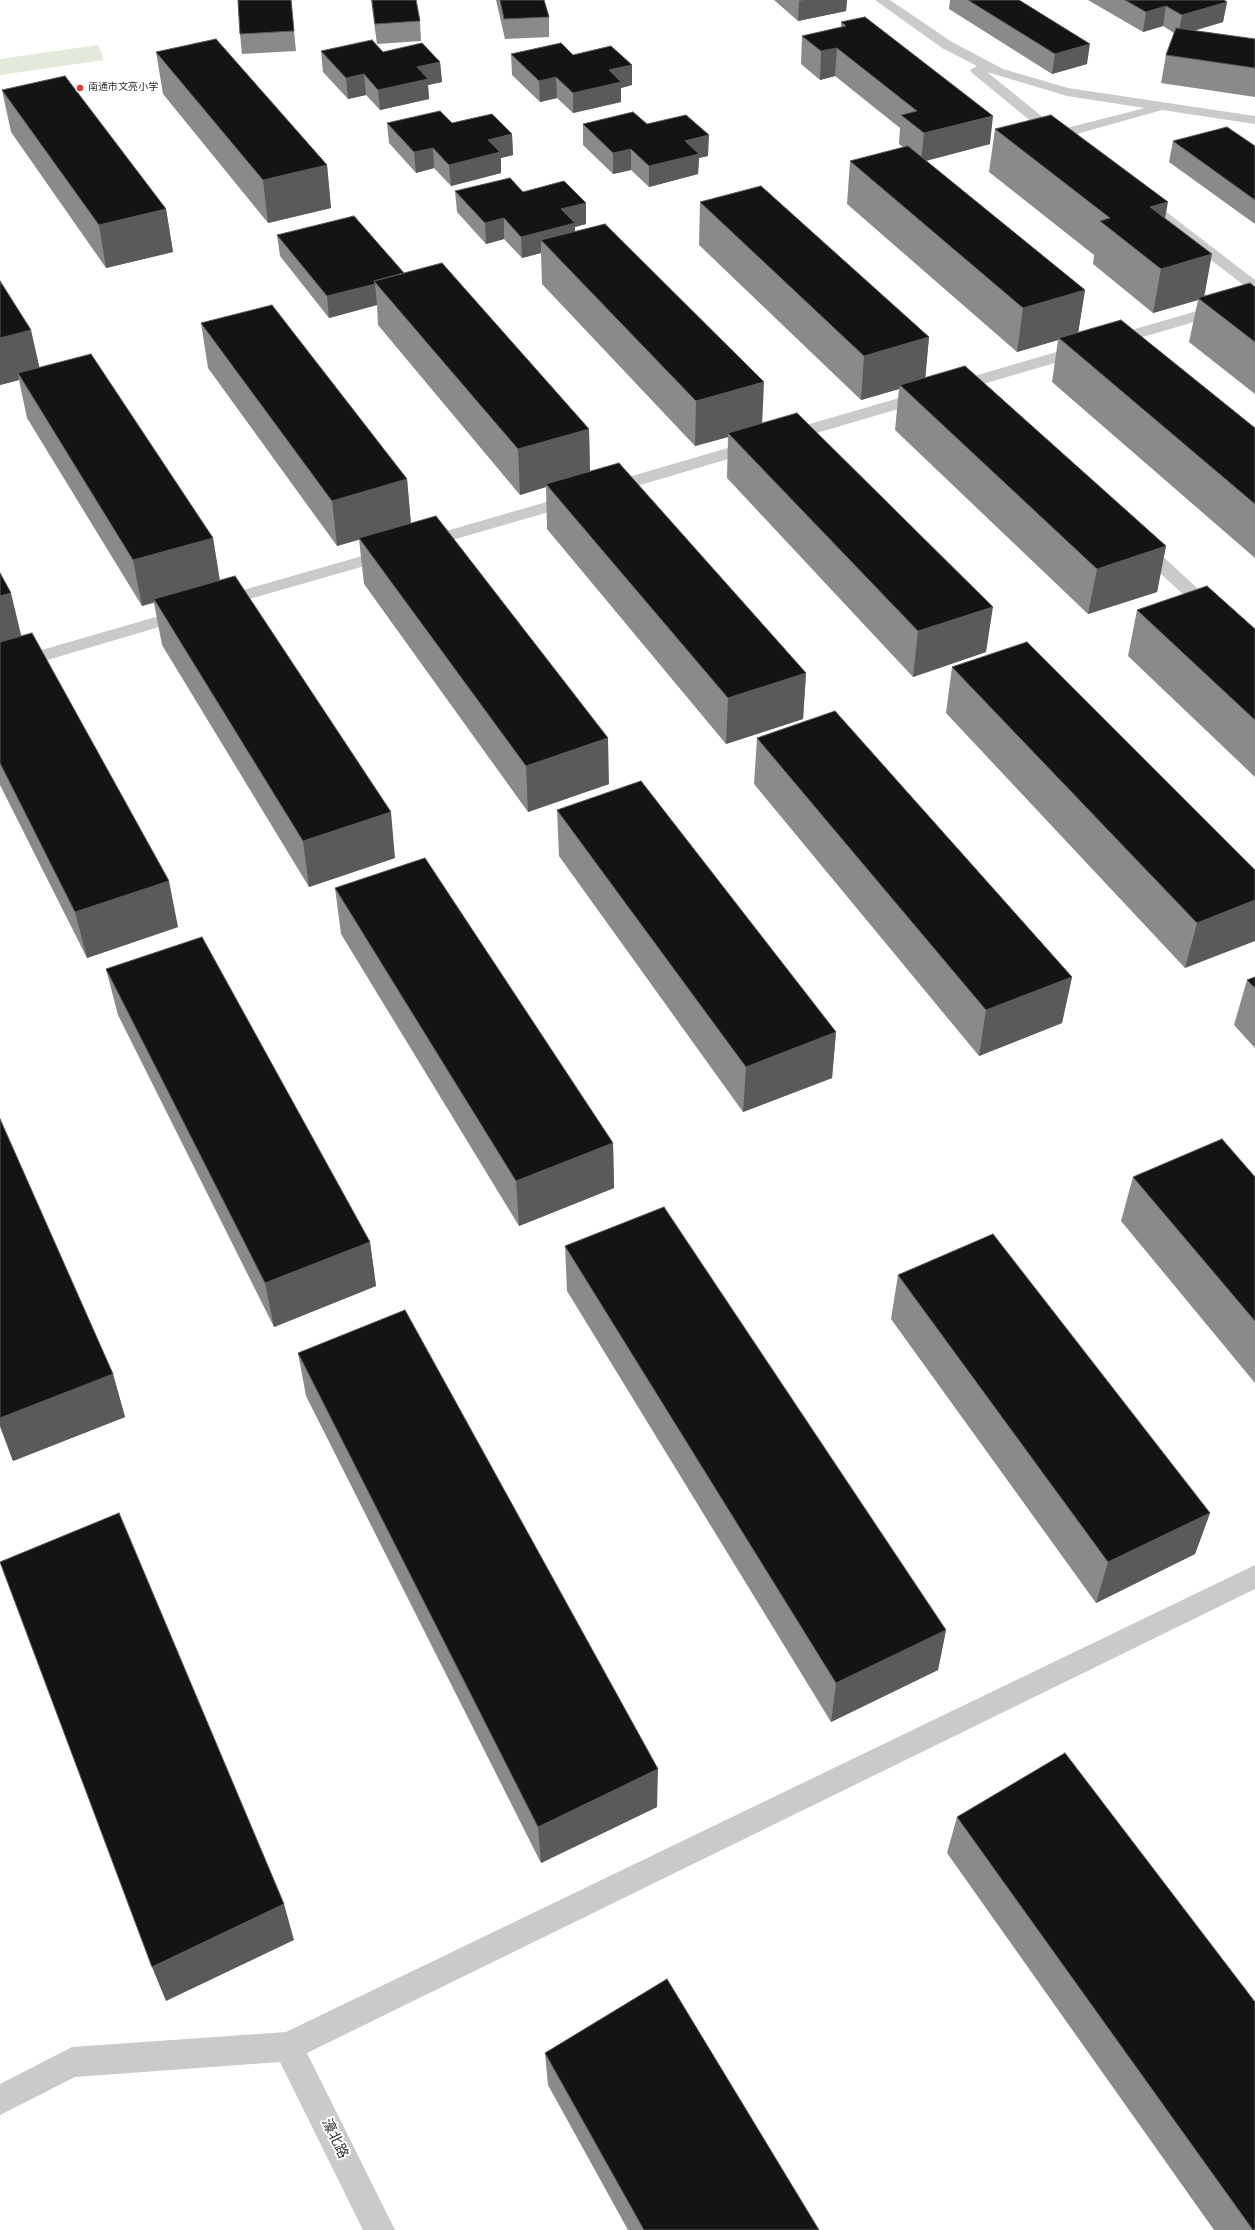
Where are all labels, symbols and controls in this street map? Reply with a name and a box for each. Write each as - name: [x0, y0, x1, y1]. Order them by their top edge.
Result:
- place label: 南通市文亮小学: [88, 82, 158, 94]
- marker: 南通市文亮小学: [75, 83, 85, 93]
- street label: 濠北路: [317, 2116, 351, 2162]

